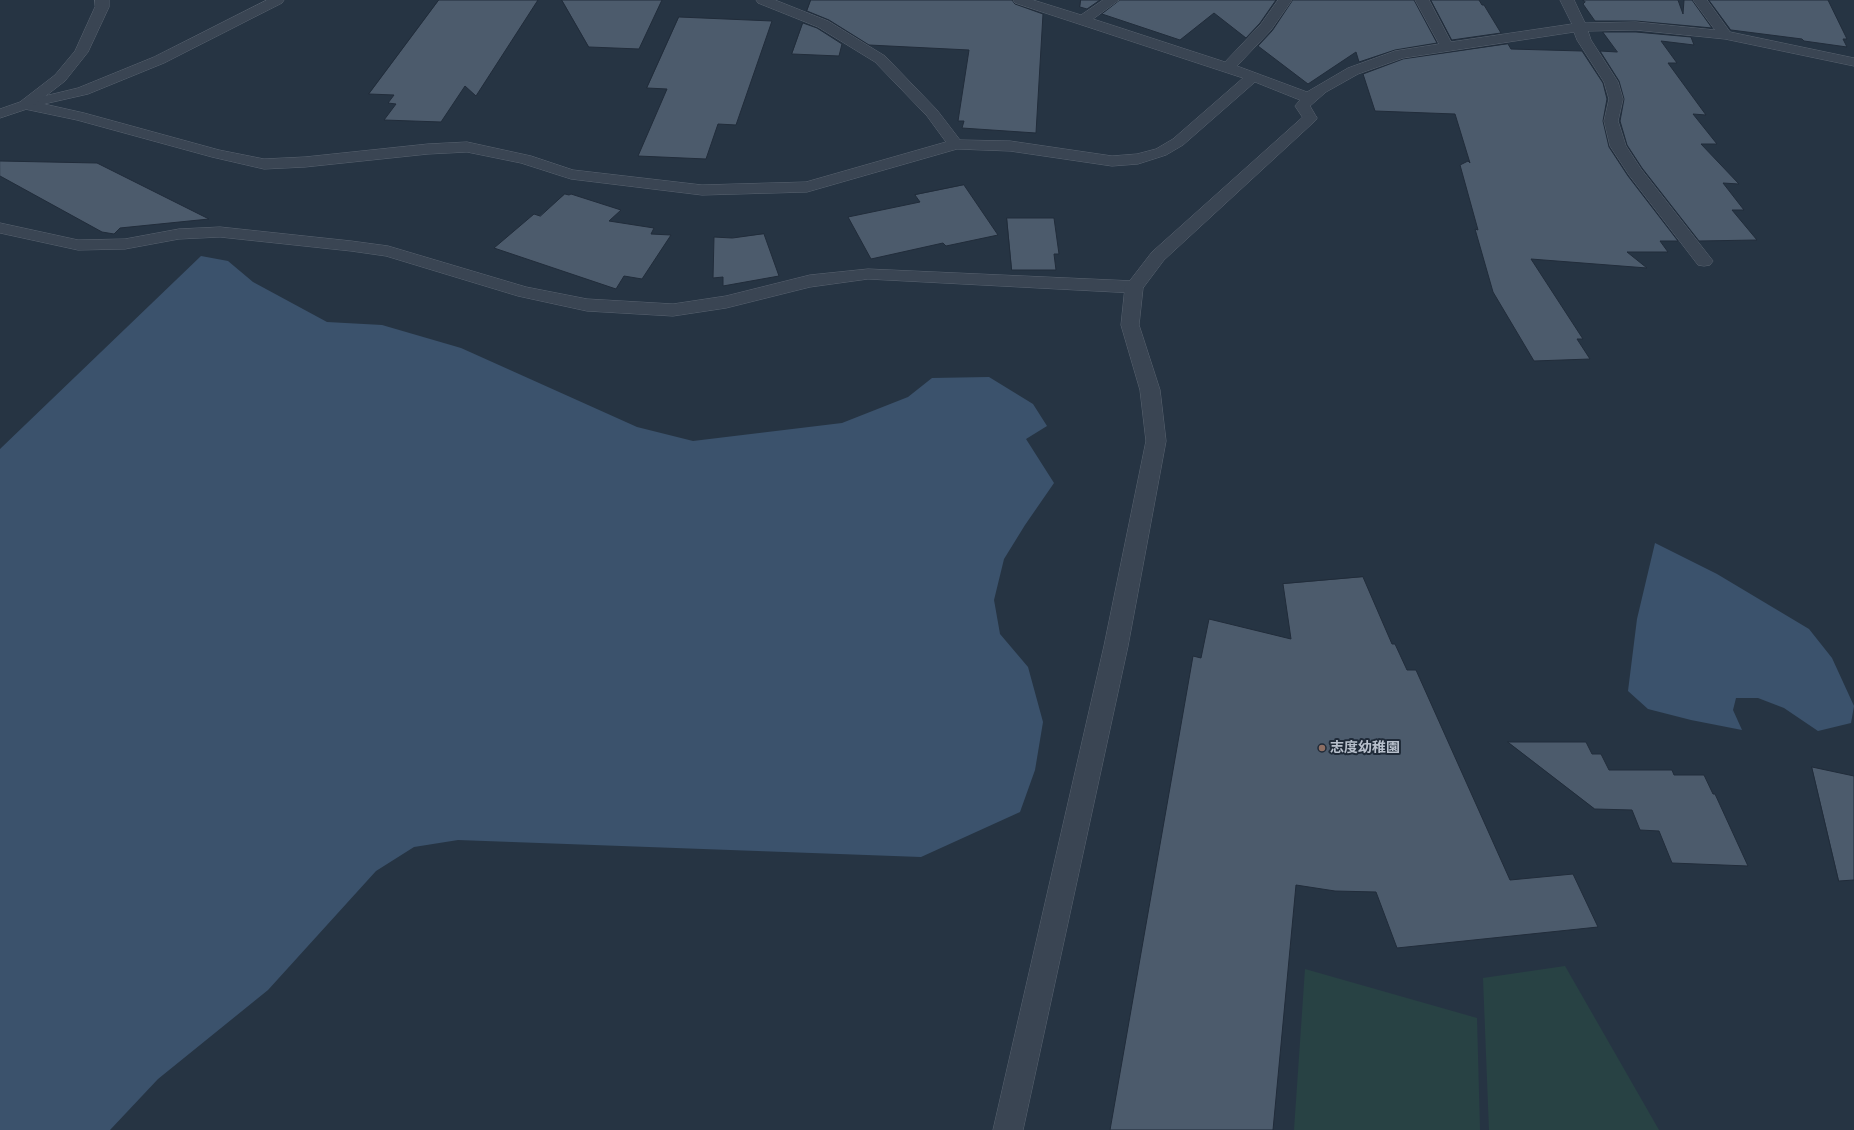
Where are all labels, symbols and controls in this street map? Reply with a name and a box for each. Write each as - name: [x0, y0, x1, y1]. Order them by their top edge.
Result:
- place label: 志度幼稚園: [1330, 740, 1400, 756]
- marker: 志度幼稚園: [1317, 743, 1327, 753]

